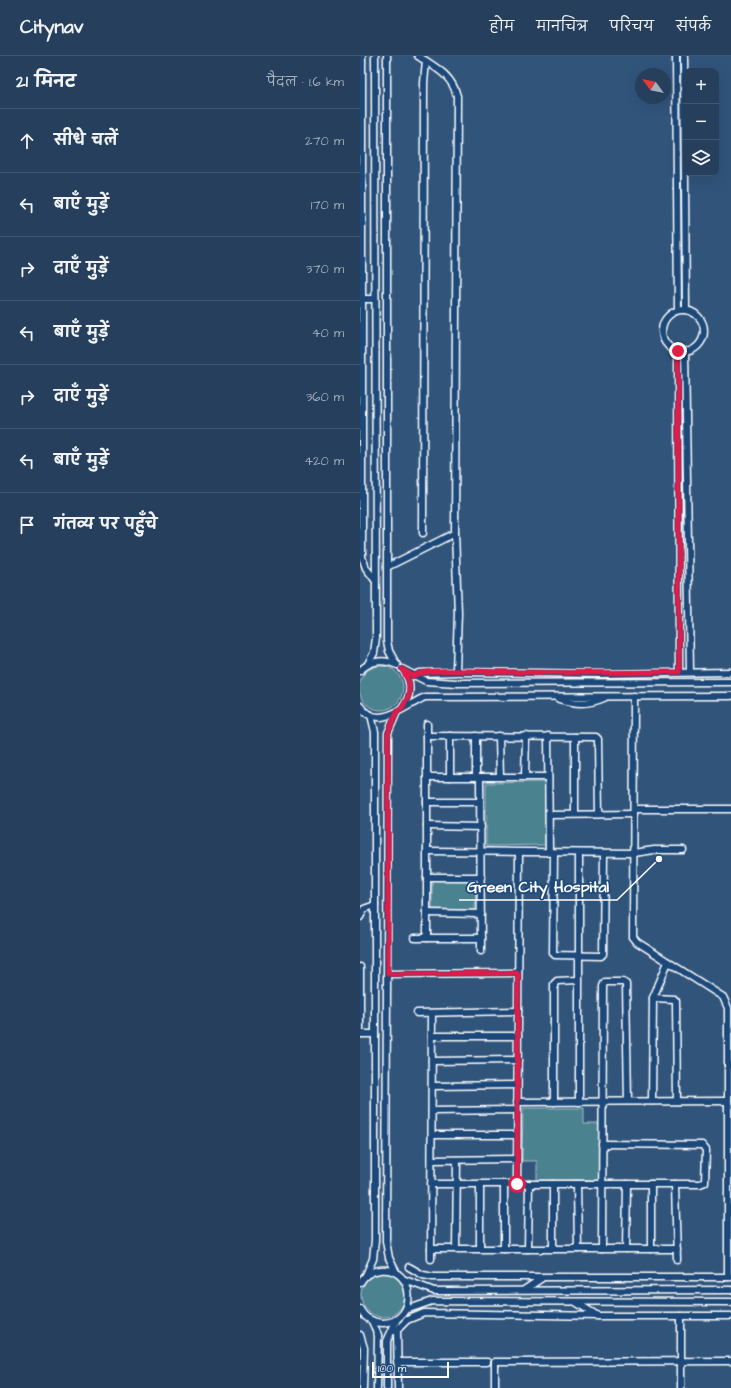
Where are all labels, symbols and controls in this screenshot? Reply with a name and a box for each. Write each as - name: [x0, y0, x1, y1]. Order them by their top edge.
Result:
- text: Citynav: [20, 14, 83, 41]
- text: होम: [490, 17, 514, 37]
- text: मानचित्र: [536, 17, 588, 37]
- text: परिचय: [610, 17, 654, 37]
- text: संपर्क: [676, 17, 711, 37]
- north arrow: [635, 68, 671, 104]
- map controls: [683, 68, 719, 176]
- button: +: [683, 68, 719, 104]
- text: 21 मिनट: [16, 70, 76, 94]
- text: पैदल · 1.6 km: [267, 73, 344, 91]
- button: −: [683, 104, 719, 140]
- icon: ahead: [16, 130, 38, 152]
- text: सीधे चलें: [54, 130, 118, 151]
- text: 270 m: [305, 132, 344, 150]
- button: layers: [683, 140, 719, 176]
- icon: left: [16, 194, 38, 216]
- text: बाएँ मुड़ें: [54, 194, 109, 215]
- text: 170 m: [311, 196, 344, 214]
- icon: right: [16, 258, 38, 280]
- text: दाएँ मुड़ें: [54, 258, 108, 279]
- text: 370 m: [306, 260, 344, 278]
- icon: left: [16, 322, 38, 344]
- text: बाएँ मुड़ें: [54, 322, 109, 343]
- text: 40 m: [312, 324, 344, 342]
- route end: [669, 342, 687, 360]
- icon: right: [16, 386, 38, 408]
- text: दाएँ मुड़ें: [54, 386, 108, 407]
- text: 360 m: [306, 388, 344, 406]
- icon: left: [16, 450, 38, 472]
- text: बाएँ मुड़ें: [54, 450, 109, 471]
- text: 420 m: [304, 452, 344, 470]
- icon: arrive: [16, 514, 38, 536]
- text: गंतव्य पर पहुँचे: [54, 514, 157, 535]
- callout: Green City Hospital: [459, 872, 617, 900]
- text: Green City Hospital: [467, 876, 610, 899]
- route start: [508, 1175, 526, 1193]
- scale bar: [372, 1360, 449, 1379]
- text: 100 m: [378, 1361, 406, 1376]

